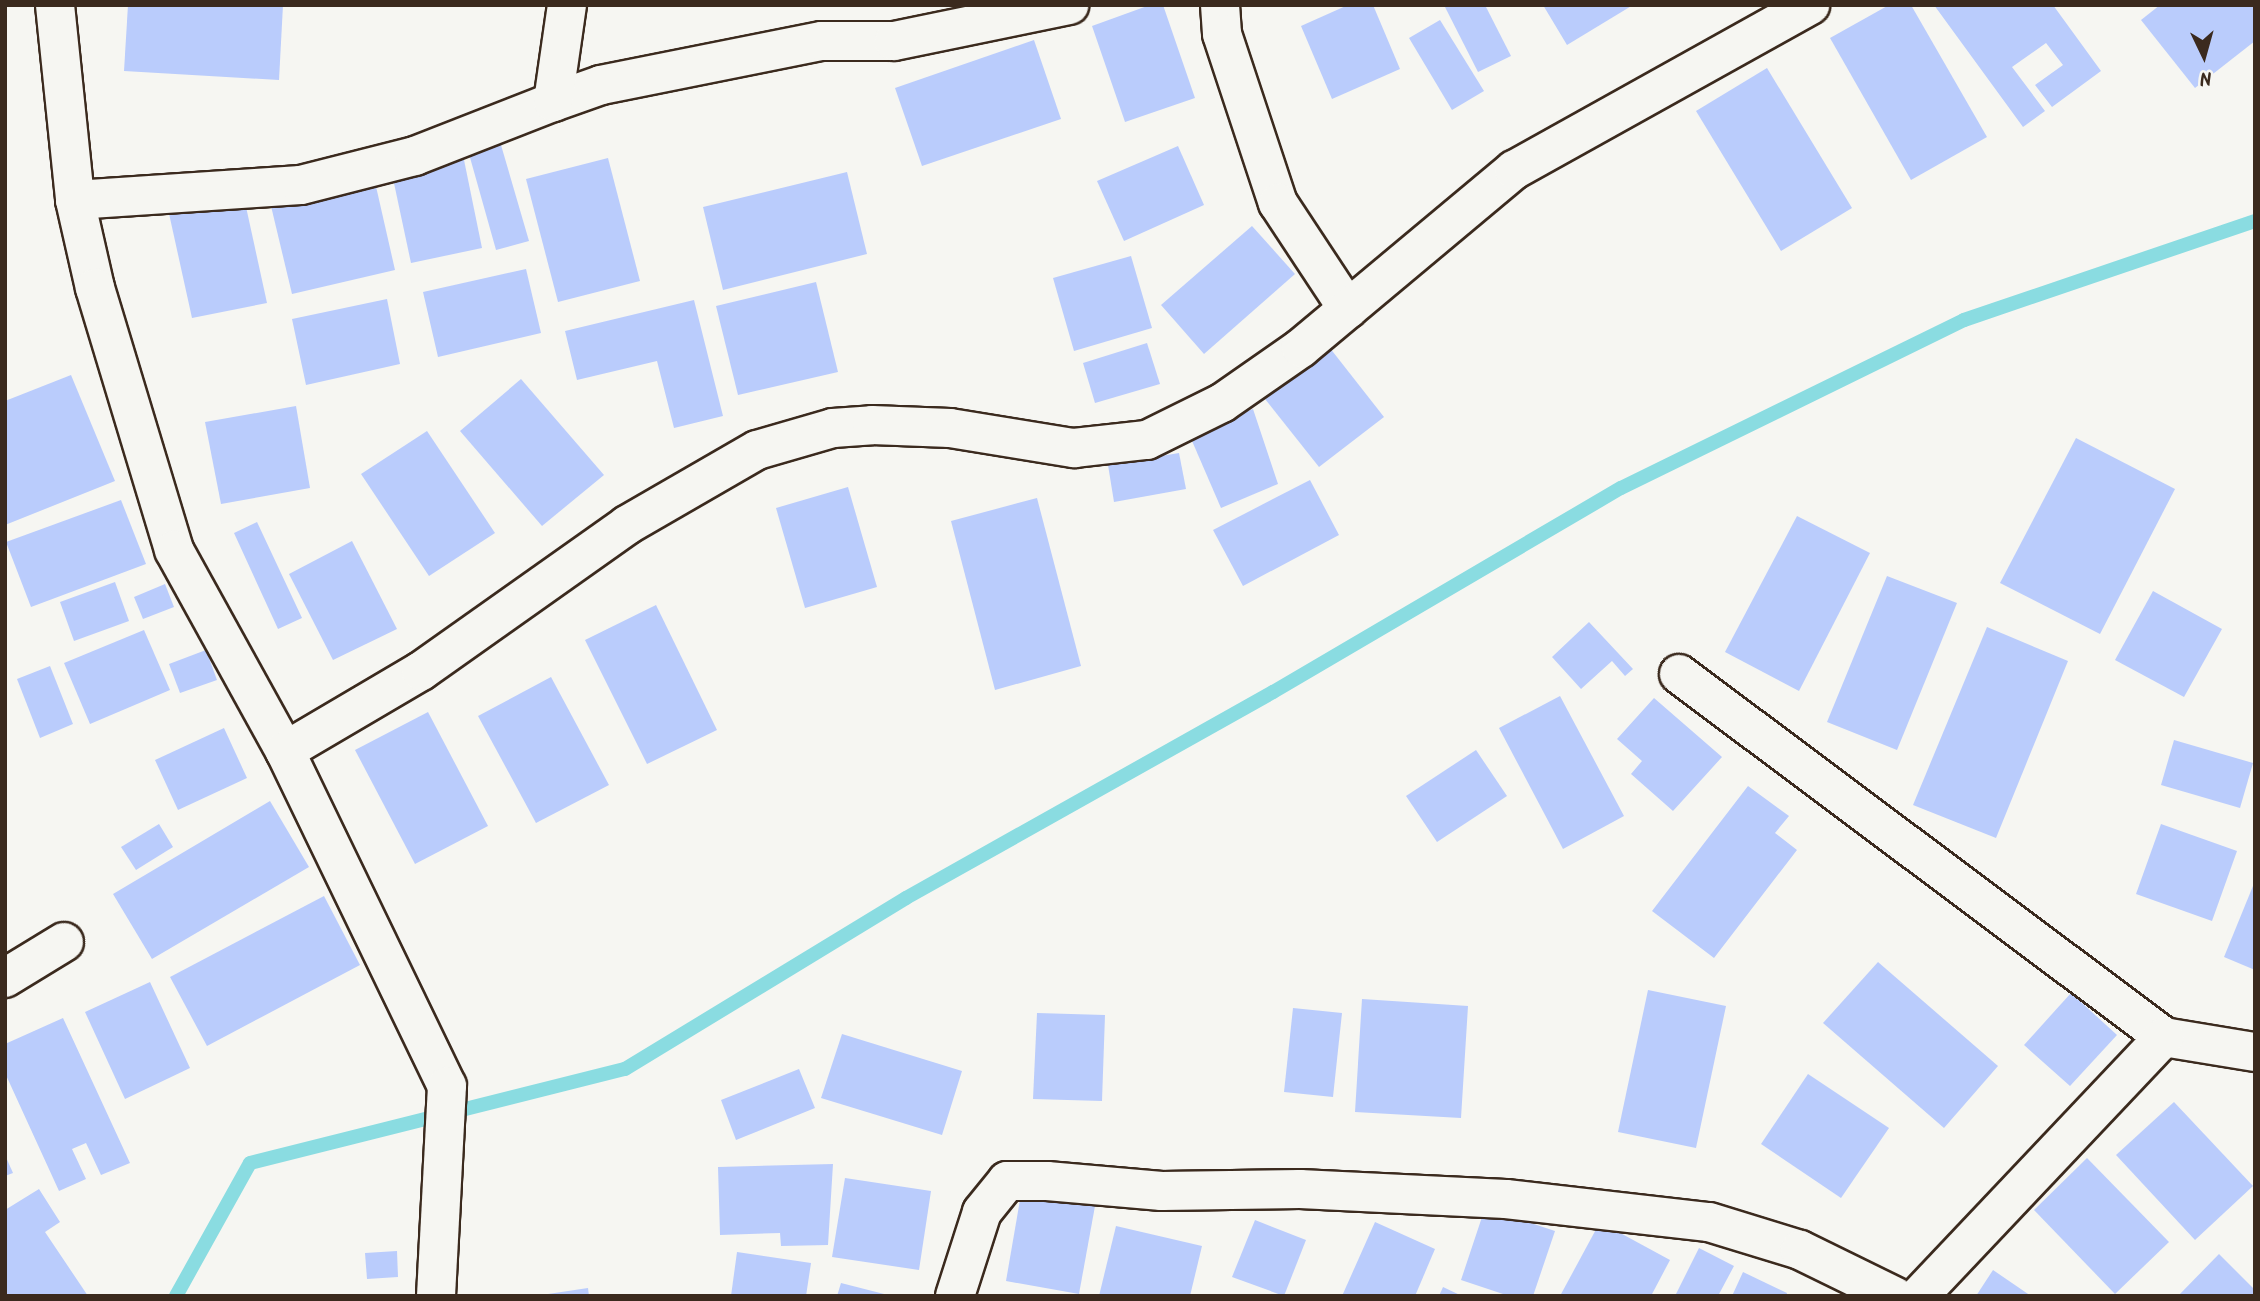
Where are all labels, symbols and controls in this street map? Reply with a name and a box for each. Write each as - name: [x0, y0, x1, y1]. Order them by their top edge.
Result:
- north arrow: [2169, 21, 2239, 91]
- text: N: [2199, 61, 2213, 92]

